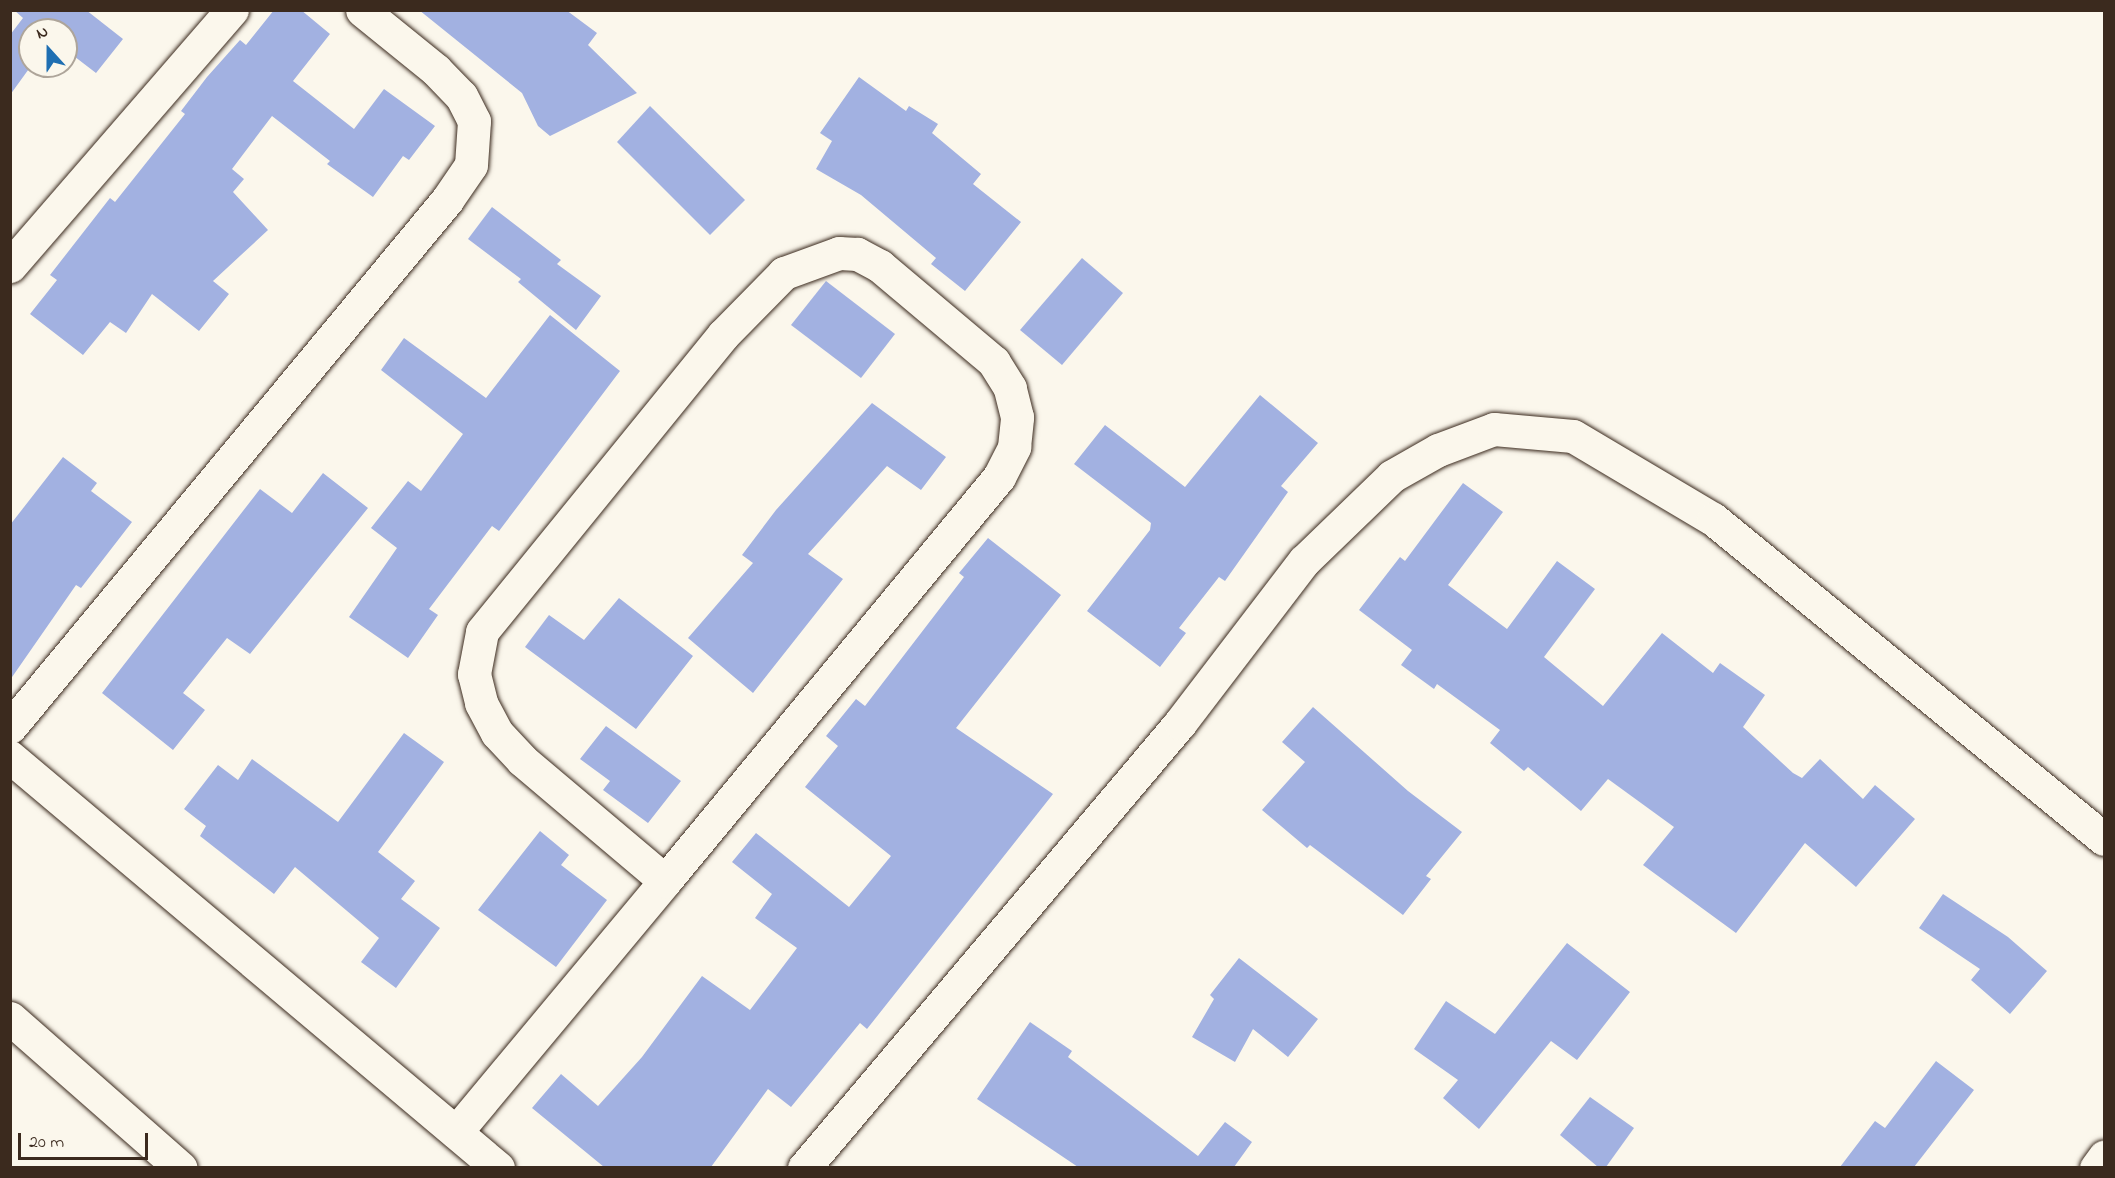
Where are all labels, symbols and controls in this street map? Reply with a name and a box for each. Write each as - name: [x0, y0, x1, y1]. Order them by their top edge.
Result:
- north arrow: [18, 18, 78, 78]
- text: N: [33, 20, 52, 46]
- scale bar: [21, 1121, 152, 1159]
- text: 20 m: [29, 1130, 64, 1156]

